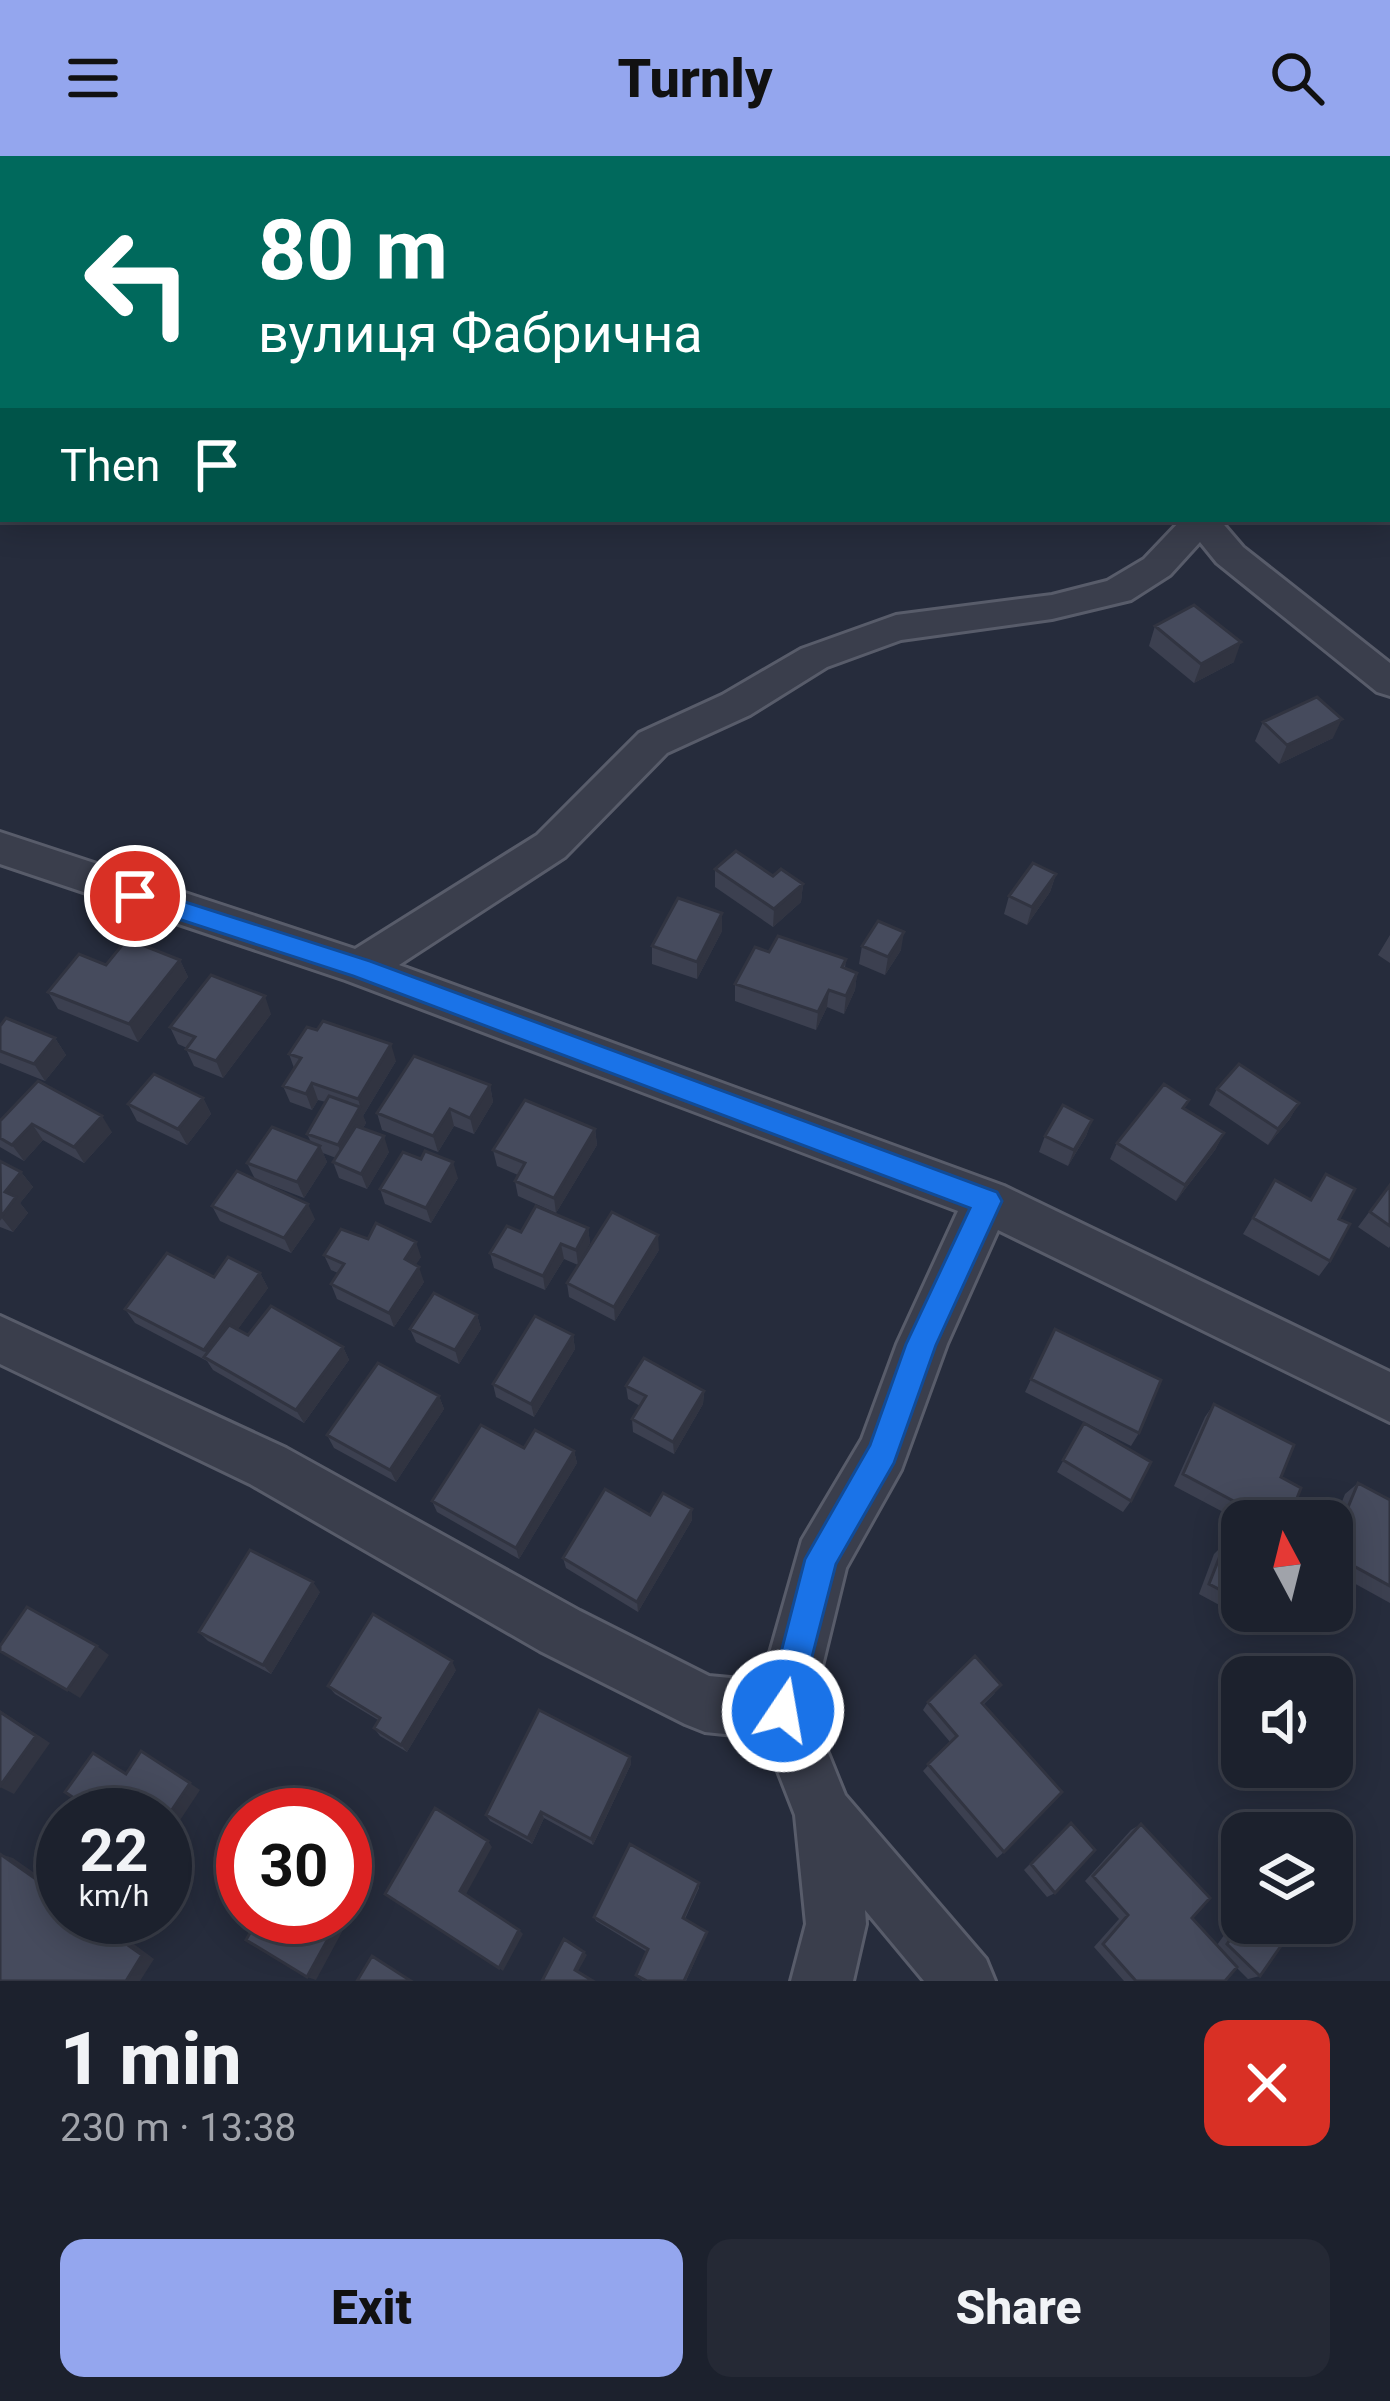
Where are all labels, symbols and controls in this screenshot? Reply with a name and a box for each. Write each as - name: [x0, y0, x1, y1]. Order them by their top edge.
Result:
- icon: menu: [60, 45, 126, 111]
- icon: search: [1264, 45, 1330, 111]
- text: Turnly: [618, 47, 772, 110]
- text: 80 m: [258, 201, 448, 300]
- icon: left: [60, 204, 216, 360]
- text: вулиця Фабрична: [258, 302, 703, 365]
- icon: arrive: [184, 432, 250, 498]
- text: Then: [60, 439, 160, 492]
- pin: [84, 845, 186, 947]
- icon: arrive: [102, 863, 168, 929]
- north arrow: [1221, 1500, 1353, 1632]
- map controls: [1221, 1500, 1353, 1944]
- position arrow: [720, 1648, 846, 1774]
- button: sound: [1221, 1656, 1353, 1788]
- speed limit sign: 30: [216, 1788, 372, 1944]
- button: layers: [1221, 1812, 1353, 1944]
- text: 22: [80, 1815, 148, 1886]
- text: km/h: [79, 1878, 149, 1913]
- text: 1 min: [60, 2017, 242, 2102]
- button: close: [1204, 2020, 1330, 2146]
- text: 230 m · 13:38: [60, 2105, 296, 2151]
- button: Exit: [60, 2239, 683, 2377]
- button: Share: [707, 2239, 1330, 2377]

